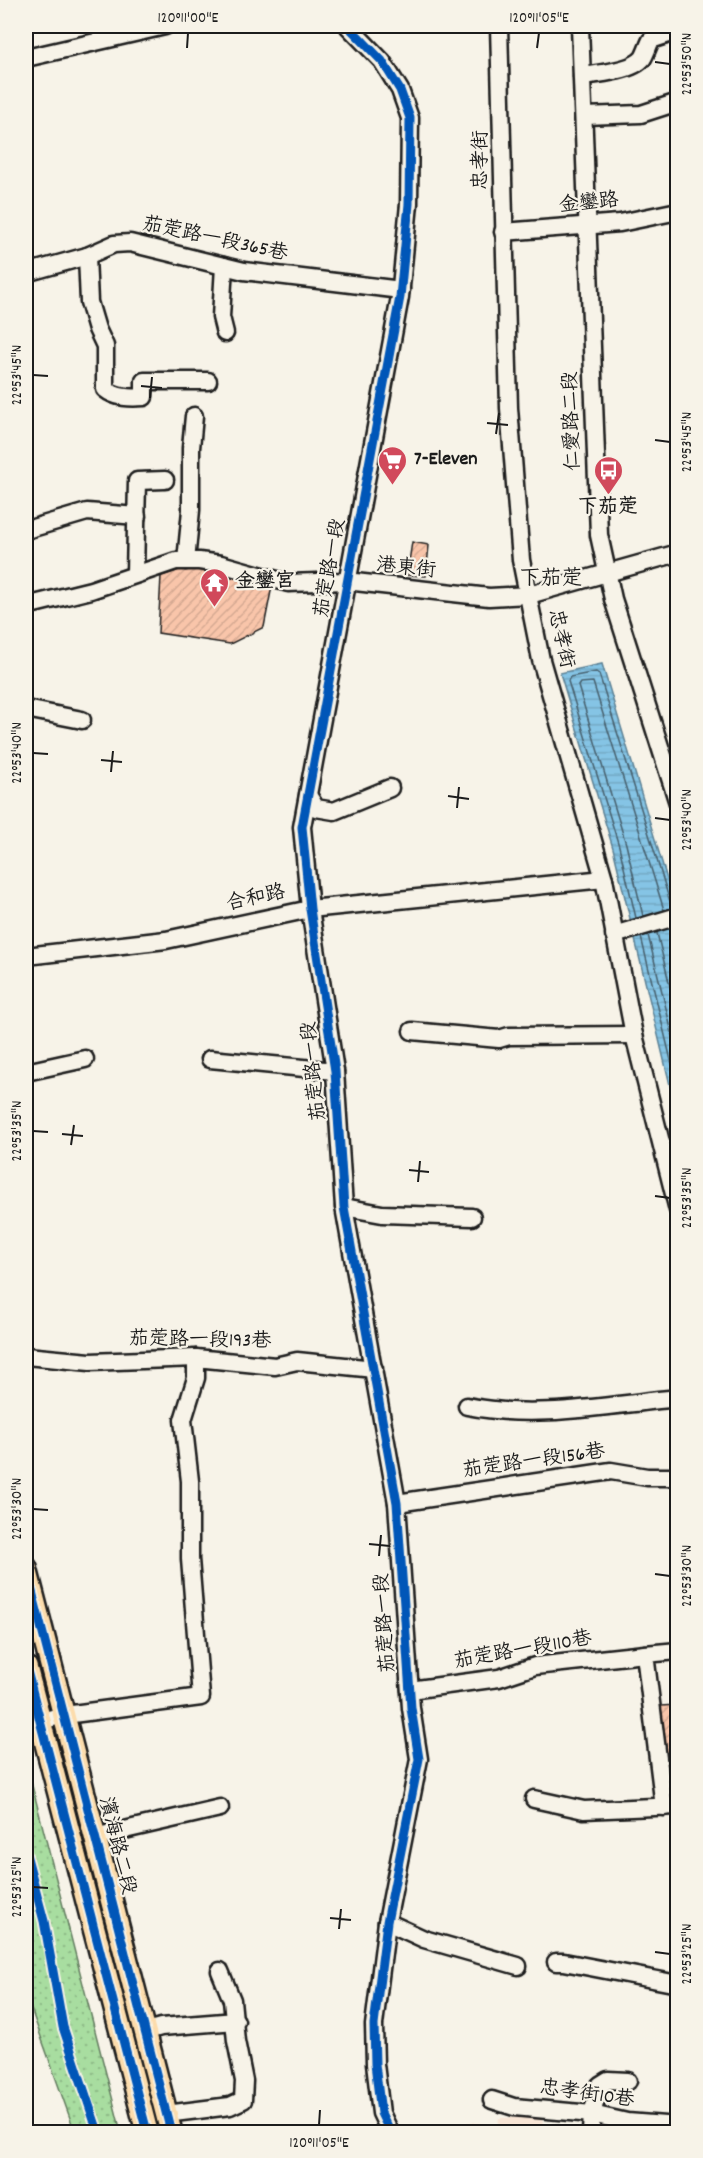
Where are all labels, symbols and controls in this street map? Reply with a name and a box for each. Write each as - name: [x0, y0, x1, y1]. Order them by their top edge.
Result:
- text: 120°11'00"E: [158, 8, 219, 30]
- text: 120°11'05"E: [509, 8, 569, 30]
- text: 22°53'50"N: [677, 33, 699, 95]
- street label: 忠孝街: [468, 130, 496, 190]
- street label: 金鑾路: [558, 187, 621, 221]
- street label: 茄萣路一段365巷: [140, 211, 291, 269]
- text: 22°53'45"N: [7, 345, 29, 405]
- street label: 仁愛路二段: [557, 371, 589, 471]
- text: 22°53'45"N: [677, 412, 699, 472]
- supermarket icon: 7-Eleven: [377, 444, 409, 486]
- place label: 7-Eleven: [414, 446, 478, 474]
- bus stop icon: 下茄萣: [592, 454, 624, 496]
- place label: 下茄萣: [578, 494, 638, 522]
- street label: 茄萣路一段: [309, 516, 353, 620]
- street label: 港東街: [375, 552, 437, 586]
- district label: 下茄萣: [520, 565, 583, 595]
- temple icon: 金鑾宮: [198, 566, 230, 608]
- place label: 金鑾宮: [235, 568, 295, 596]
- street label: 忠孝街: [540, 607, 580, 671]
- text: 22°53'40"N: [7, 722, 29, 784]
- text: 22°53'40"N: [677, 789, 699, 851]
- street label: 合和路: [224, 879, 289, 919]
- street label: 茄萣路一段: [296, 1020, 334, 1122]
- text: 22°53'35"N: [7, 1101, 29, 1161]
- text: 22°53'35"N: [677, 1168, 699, 1228]
- street label: 茄萣路一段193巷: [129, 1326, 272, 1356]
- street label: 茄萣路一段156巷: [461, 1438, 608, 1486]
- text: 22°53'30"N: [7, 1478, 29, 1540]
- text: 22°53'30"N: [677, 1545, 699, 1607]
- street label: 茄萣路一段: [369, 1572, 403, 1674]
- street label: 茄萣路一段110巷: [452, 1625, 595, 1677]
- street label: 濱海路二段: [90, 1794, 142, 1898]
- text: 22°53'25"N: [7, 1857, 29, 1917]
- text: 22°53'25"N: [677, 1924, 699, 1984]
- street label: 忠孝街10巷: [538, 2075, 637, 2116]
- text: 120°11'05"E: [289, 2133, 349, 2155]

